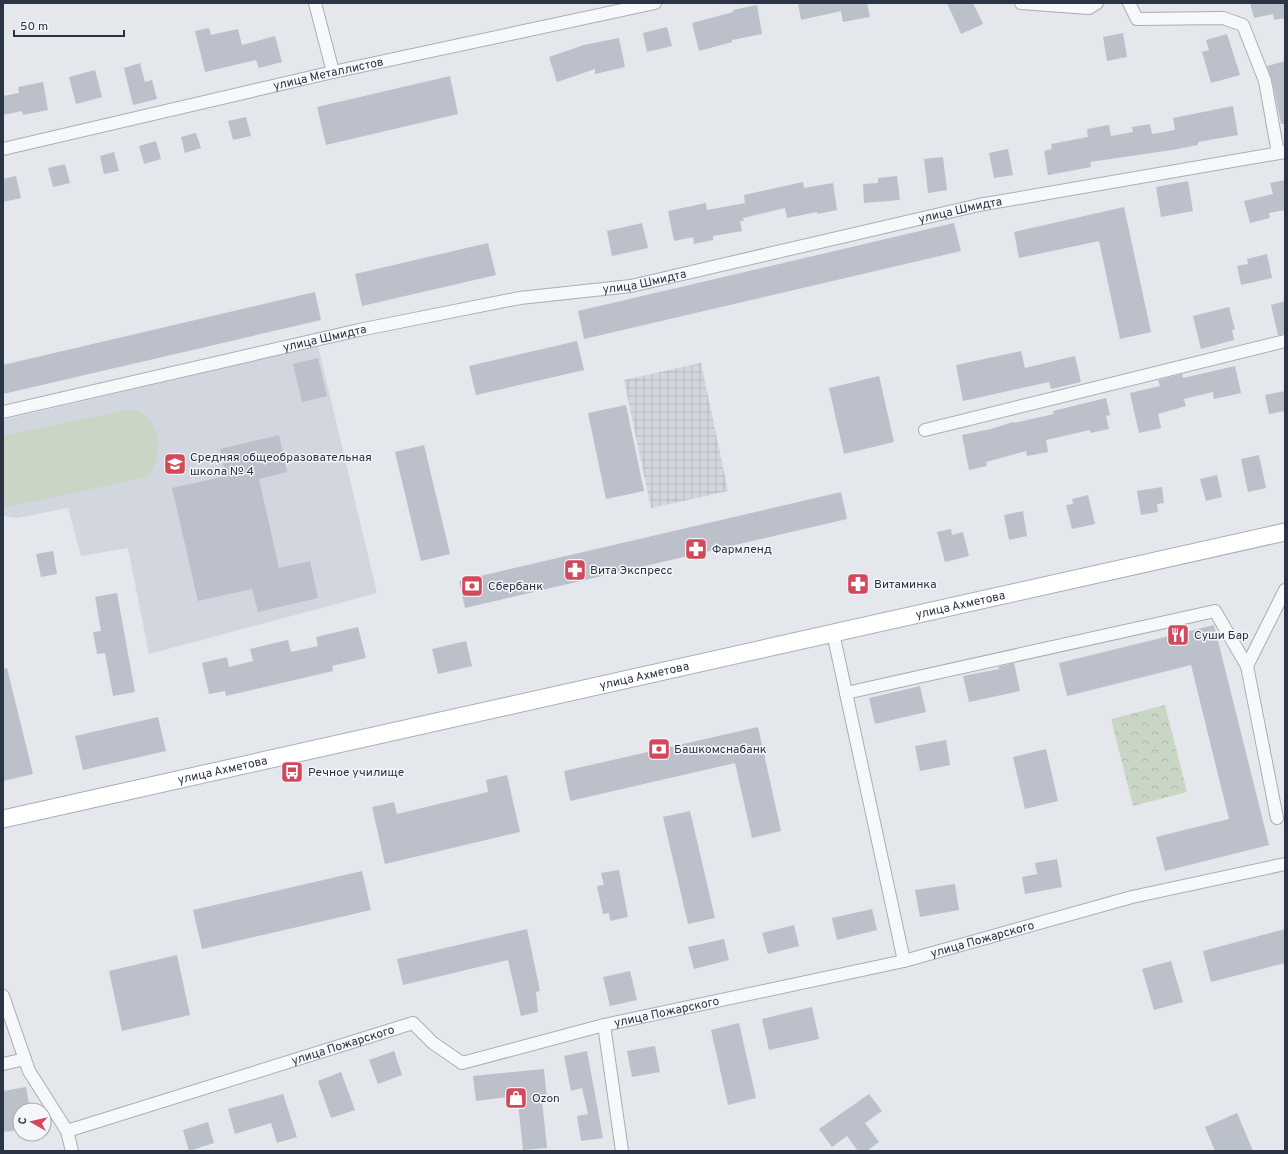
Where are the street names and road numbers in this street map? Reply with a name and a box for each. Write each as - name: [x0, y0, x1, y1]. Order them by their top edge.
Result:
- street label: улица Металлистов: [272, 54, 385, 95]
- street label: улица Шмидта: [917, 194, 1003, 228]
- street label: улица Шмидта: [602, 266, 688, 298]
- street label: улица Шмидта: [282, 322, 368, 356]
- street label: улица Ахметова: [914, 588, 1007, 623]
- street label: улица Ахметова: [598, 659, 691, 694]
- street label: улица Ахметова: [176, 753, 269, 789]
- street label: улица Пожарского: [929, 918, 1037, 962]
- street label: улица Пожарского: [613, 994, 721, 1032]
- street label: улица Пожарского: [290, 1022, 397, 1069]

